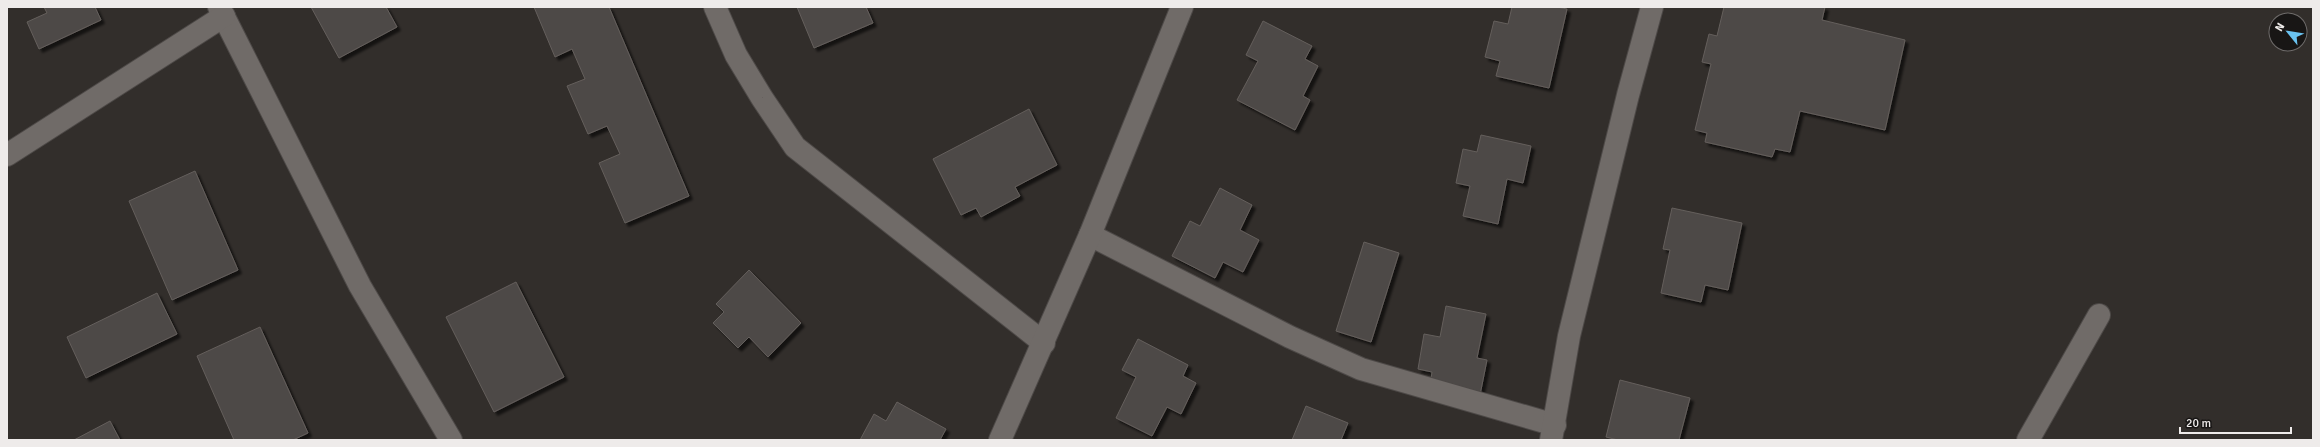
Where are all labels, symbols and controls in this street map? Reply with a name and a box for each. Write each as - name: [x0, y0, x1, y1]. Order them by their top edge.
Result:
- north arrow: [2268, 12, 2308, 52]
- text: N: [2272, 21, 2287, 34]
- scale bar: [2180, 409, 2291, 435]
- text: 20 m: [2186, 416, 2211, 431]

